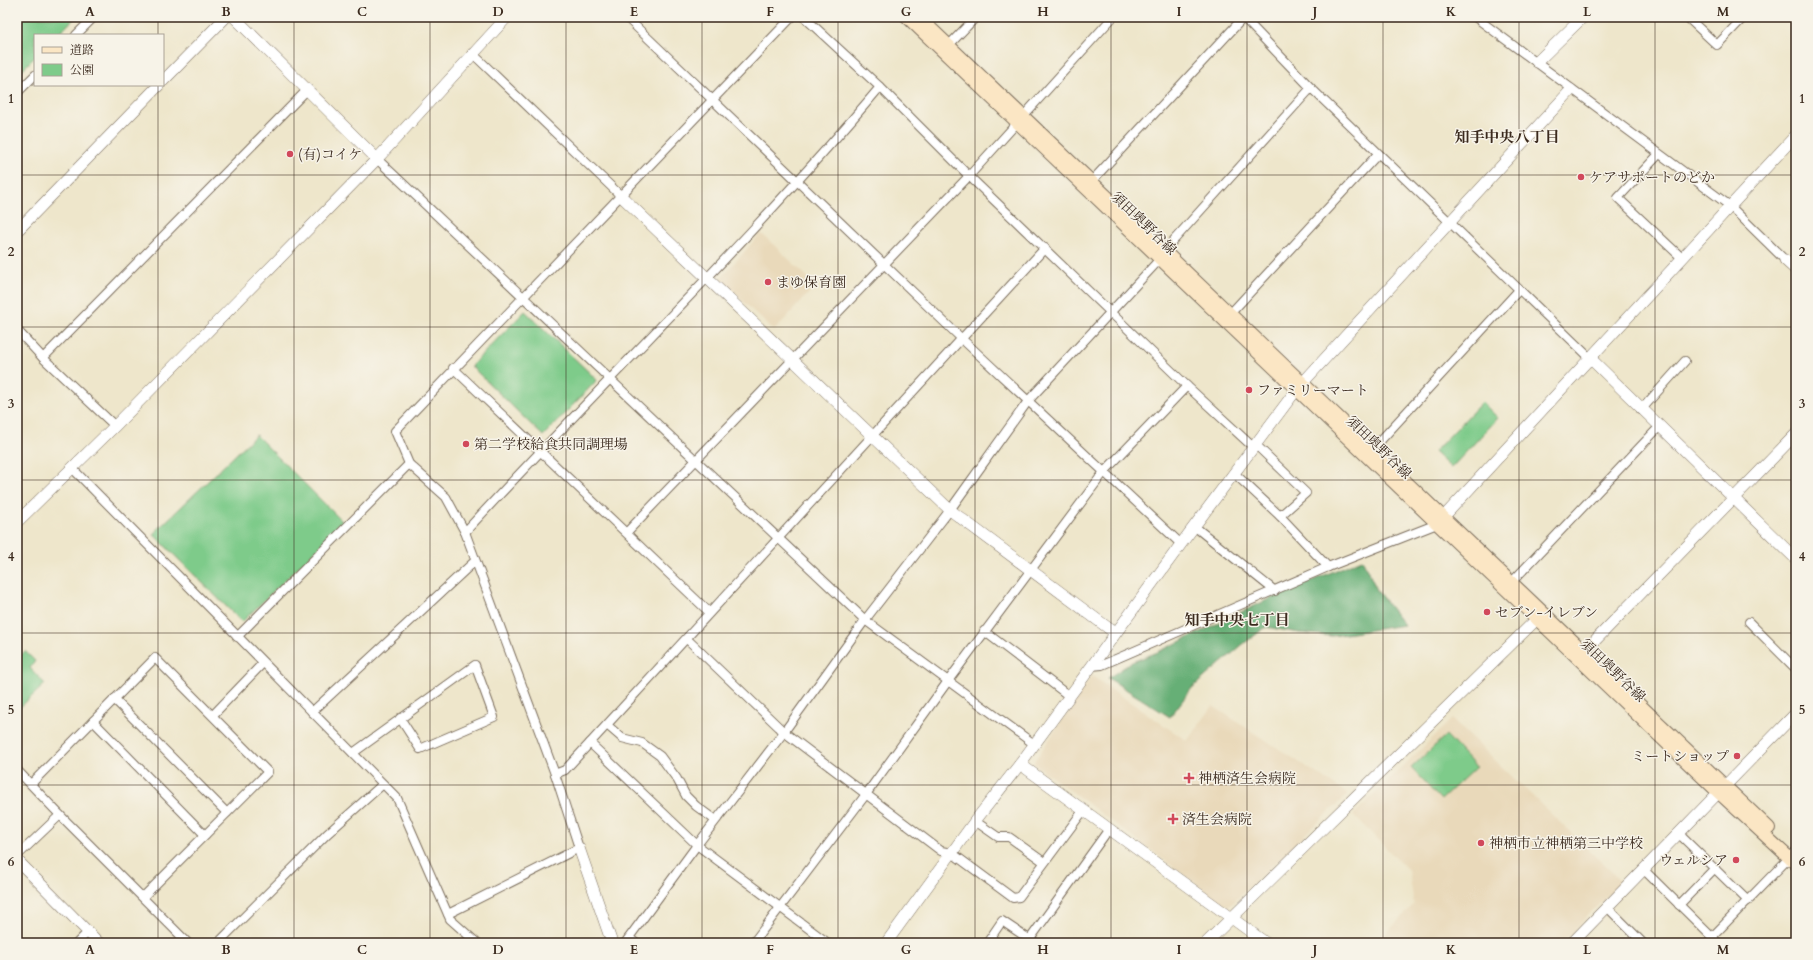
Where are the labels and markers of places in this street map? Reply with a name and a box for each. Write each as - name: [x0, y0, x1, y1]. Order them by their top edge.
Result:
- place label: (有)コイケ: [298, 145, 362, 164]
- marker: (有)コイケ: [285, 149, 295, 159]
- place label: ケアサポートのどか: [1589, 168, 1715, 187]
- marker: ケアサポートのどか: [1576, 172, 1586, 182]
- place label: まゆ保育園: [776, 273, 846, 292]
- marker: まゆ保育園: [763, 277, 773, 287]
- place label: ファミリーマート: [1257, 381, 1369, 400]
- marker: ファミリーマート: [1244, 385, 1254, 395]
- place label: 第二学校給食共同調理場: [474, 435, 628, 454]
- marker: 第二学校給食共同調理場: [461, 439, 471, 449]
- place label: セブン-イレブン: [1495, 603, 1598, 622]
- marker: セブン-イレブン: [1482, 607, 1492, 617]
- place label: ミートショップ: [1631, 747, 1729, 766]
- marker: ミートショップ: [1732, 751, 1742, 761]
- place label: 神栖済生会病院: [1198, 769, 1296, 788]
- marker: 神栖済生会病院: [1183, 772, 1195, 784]
- place label: 済生会病院: [1182, 810, 1252, 829]
- marker: 済生会病院: [1167, 813, 1179, 825]
- place label: 神栖市立神栖第三中学校: [1489, 834, 1643, 853]
- marker: 神栖市立神栖第三中学校: [1476, 838, 1486, 848]
- place label: ウェルシア: [1659, 851, 1728, 870]
- marker: ウェルシア: [1731, 855, 1741, 865]

